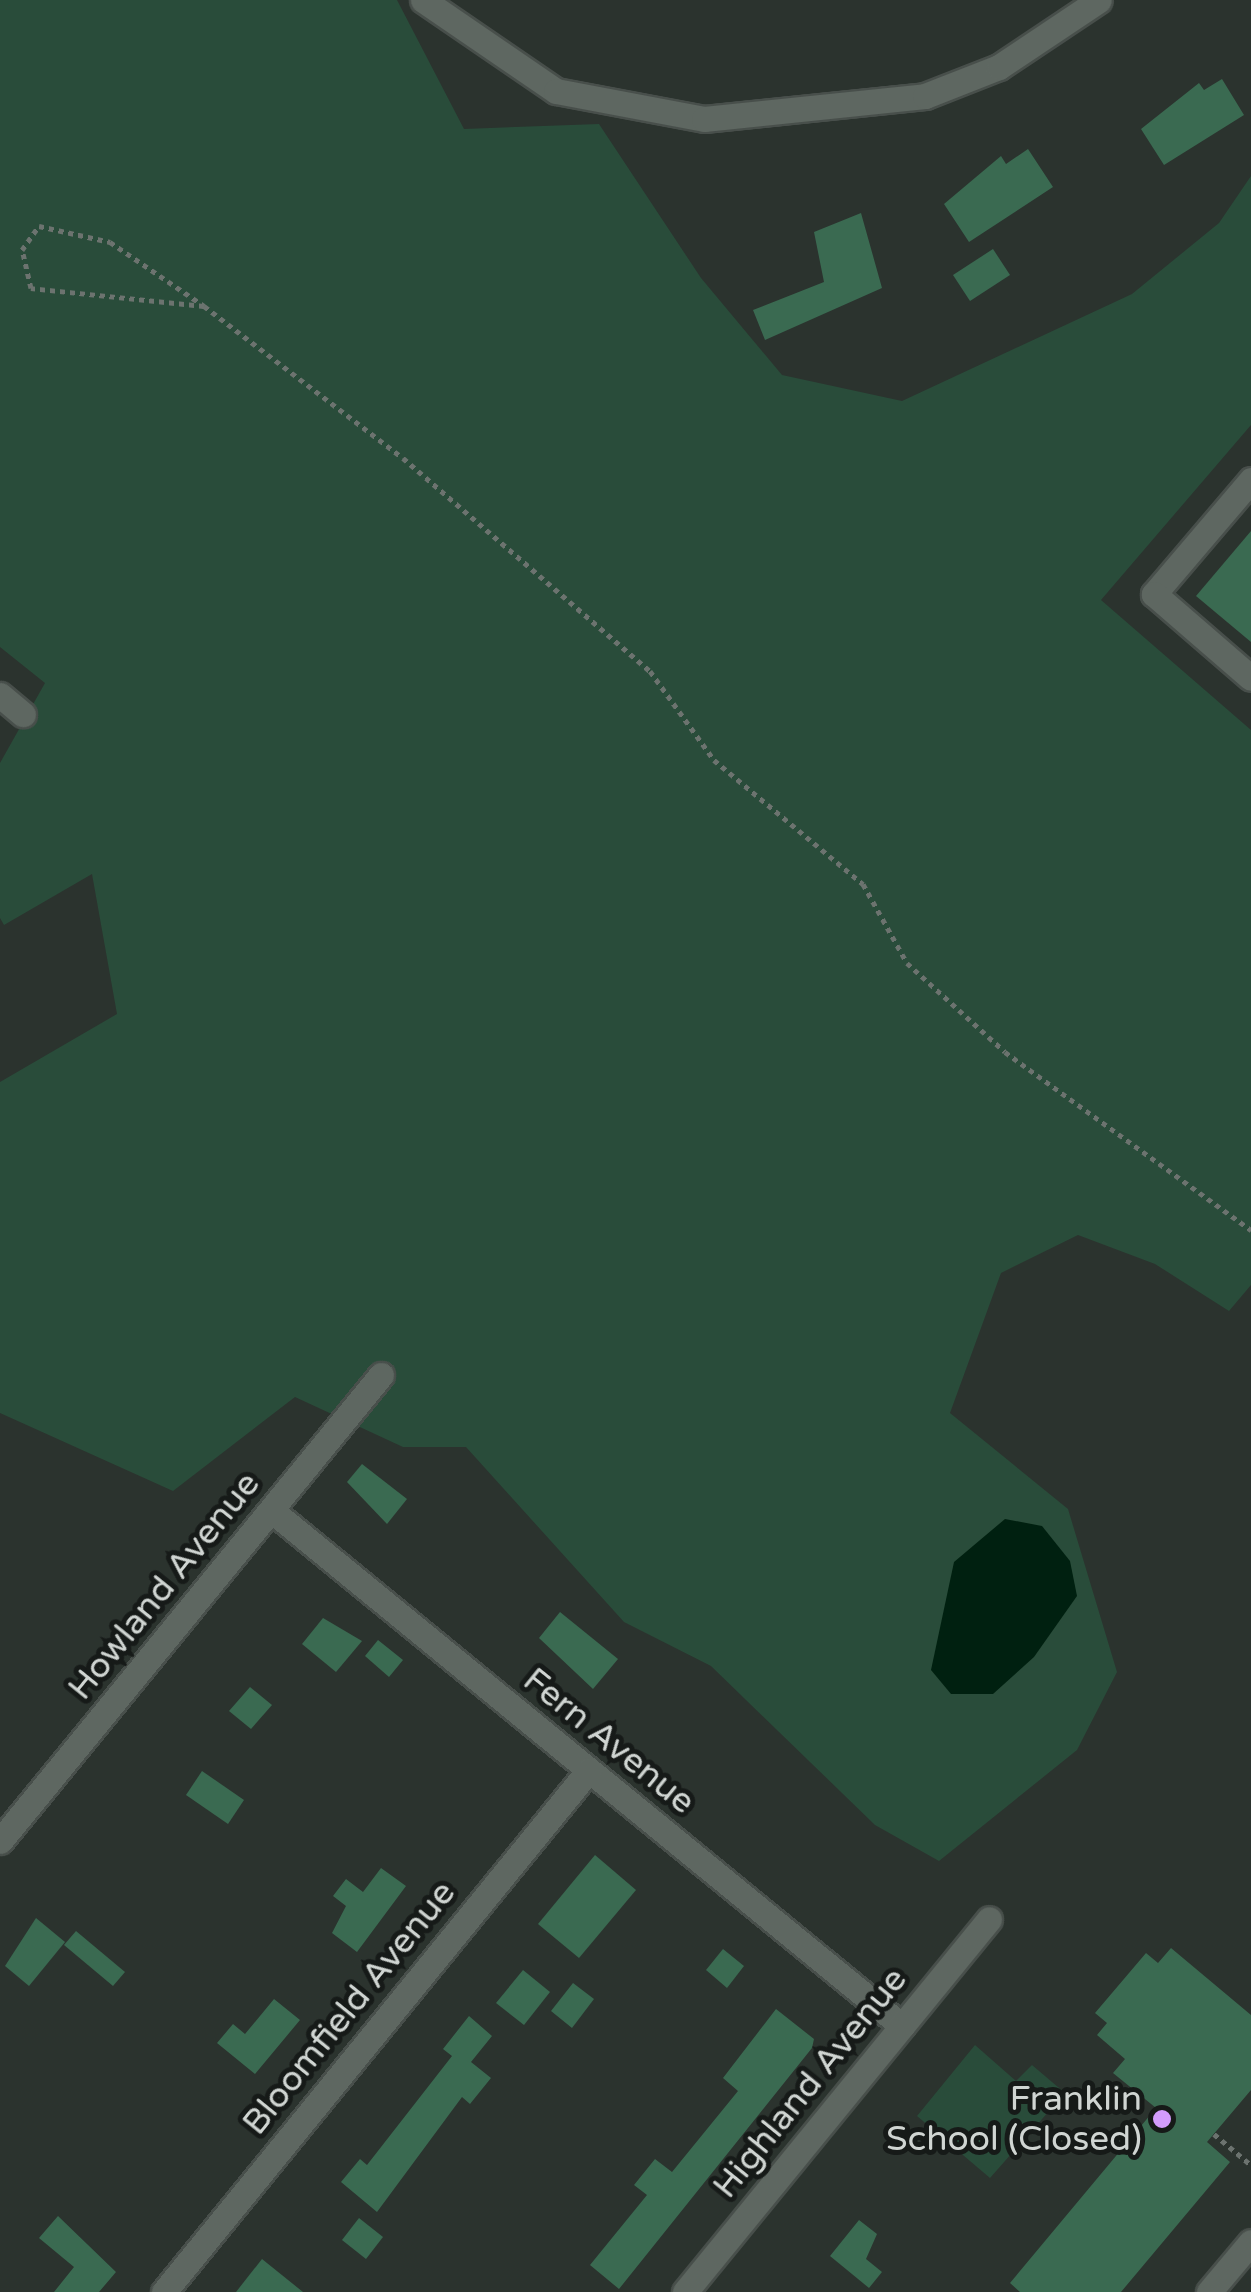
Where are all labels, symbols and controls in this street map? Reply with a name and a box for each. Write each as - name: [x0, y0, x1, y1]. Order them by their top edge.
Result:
- street label: Howland Avenue: [59, 1464, 269, 1708]
- street label: Fern Avenue: [515, 1659, 703, 1823]
- street label: Bloomfield Avenue: [234, 1873, 464, 2143]
- street label: Highland Avenue: [704, 1959, 916, 2207]
- place label: Franklin School (Closed): [886, 2078, 1142, 2160]
- marker: Franklin School (Closed): [1151, 2108, 1173, 2130]

